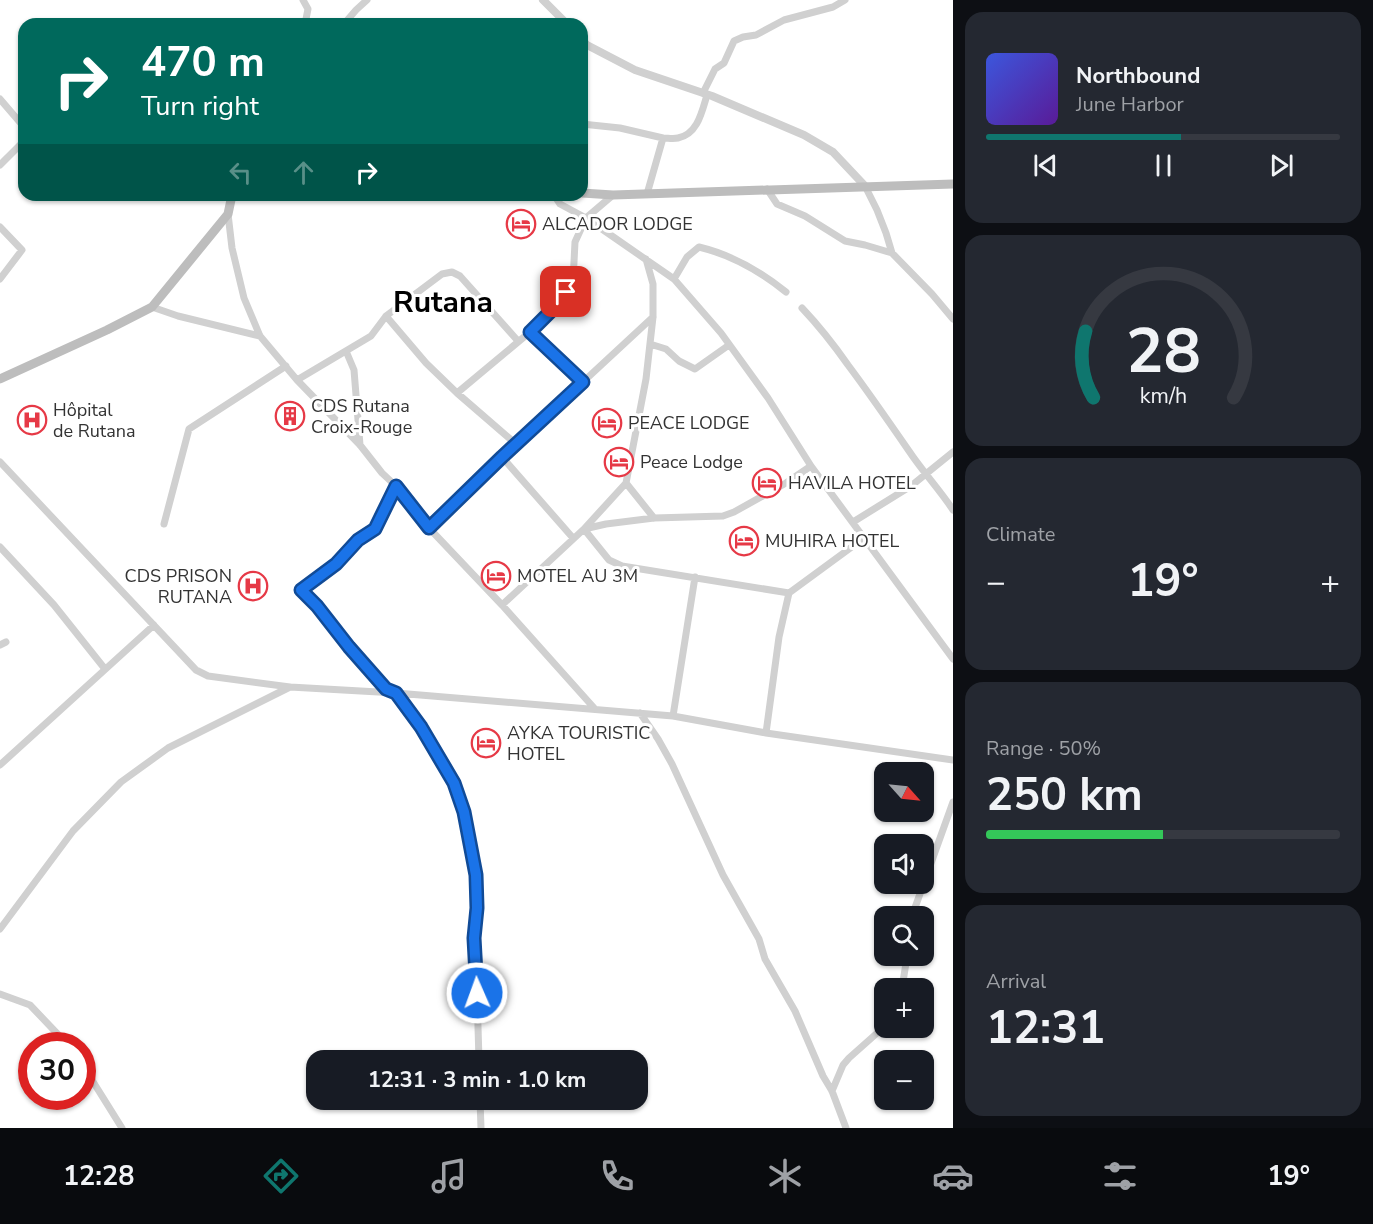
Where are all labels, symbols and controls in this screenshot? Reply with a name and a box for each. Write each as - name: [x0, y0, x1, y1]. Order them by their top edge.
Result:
- text: 470 m: [141, 34, 265, 91]
- icon: right: [42, 42, 120, 120]
- text: Northbound: [1076, 61, 1200, 91]
- text: Turn right: [141, 88, 259, 125]
- text: June Harbor: [1076, 91, 1184, 118]
- icon: previous: [1029, 149, 1062, 182]
- icon: pause: [1147, 149, 1180, 182]
- icon: next: [1265, 149, 1298, 182]
- icon: left: [224, 156, 257, 189]
- icon: ahead: [287, 156, 320, 189]
- icon: right: [350, 156, 383, 189]
- hotel icon: ALCADOR LODGE: [505, 208, 537, 240]
- place label: ALCADOR LODGE: [542, 212, 693, 236]
- pin: [540, 266, 591, 317]
- icon: arrive: [549, 275, 582, 308]
- district label: Rutana: [393, 282, 493, 323]
- text: 28: [1126, 309, 1200, 394]
- text: km/h: [1139, 381, 1187, 411]
- place label: CDS Rutana Croix-Rouge: [311, 394, 412, 439]
- place label: Hôpital de Rutana: [53, 398, 135, 443]
- building icon: CDS Rutana Croix-Rouge: [274, 400, 306, 432]
- hospital icon: Hôpital de Rutana: [16, 404, 48, 436]
- hotel icon: PEACE LODGE: [591, 407, 623, 439]
- place label: PEACE LODGE: [628, 411, 750, 435]
- hotel icon: Peace Lodge: [603, 446, 635, 478]
- place label: Peace Lodge: [640, 450, 743, 474]
- hotel icon: HAVILA HOTEL: [751, 467, 783, 499]
- place label: HAVILA HOTEL: [788, 471, 916, 495]
- text: Climate: [986, 521, 1055, 548]
- hotel icon: MUHIRA HOTEL: [728, 525, 760, 557]
- place label: MUHIRA HOTEL: [765, 529, 899, 553]
- text: 19°: [1127, 551, 1199, 612]
- hotel icon: MOTEL AU 3M: [480, 560, 512, 592]
- text: −: [986, 560, 1006, 605]
- text: +: [1320, 560, 1340, 605]
- place label: CDS PRISON RUTANA: [125, 564, 232, 609]
- place label: MOTEL AU 3M: [517, 564, 638, 588]
- hospital icon: CDS PRISON RUTANA: [237, 570, 269, 602]
- place label: AYKA TOURISTIC HOTEL: [507, 721, 650, 766]
- hotel icon: AYKA TOURISTIC HOTEL: [470, 727, 502, 759]
- text: Range · 50%: [986, 735, 1101, 762]
- north arrow: [874, 762, 934, 822]
- map controls: [874, 762, 934, 1110]
- text: 250 km: [986, 765, 1143, 826]
- button: sound: [874, 834, 934, 894]
- button: search: [874, 906, 934, 966]
- position arrow: [445, 961, 509, 1025]
- text: Arrival: [986, 968, 1046, 995]
- button: +: [874, 978, 934, 1038]
- text: 12:31: [986, 998, 1105, 1059]
- speed limit sign: 30: [18, 1032, 96, 1110]
- button: −: [874, 1050, 934, 1110]
- text: 12:31 · 3 min · 1.0 km: [368, 1065, 586, 1095]
- icon: directions: [260, 1155, 302, 1197]
- icon: music: [428, 1155, 470, 1197]
- icon: phone: [596, 1155, 638, 1197]
- icon: climate: [764, 1155, 806, 1197]
- icon: car: [932, 1155, 974, 1197]
- icon: filters: [1099, 1155, 1141, 1197]
- text: 12:28: [63, 1158, 134, 1195]
- text: 19°: [1267, 1158, 1310, 1195]

